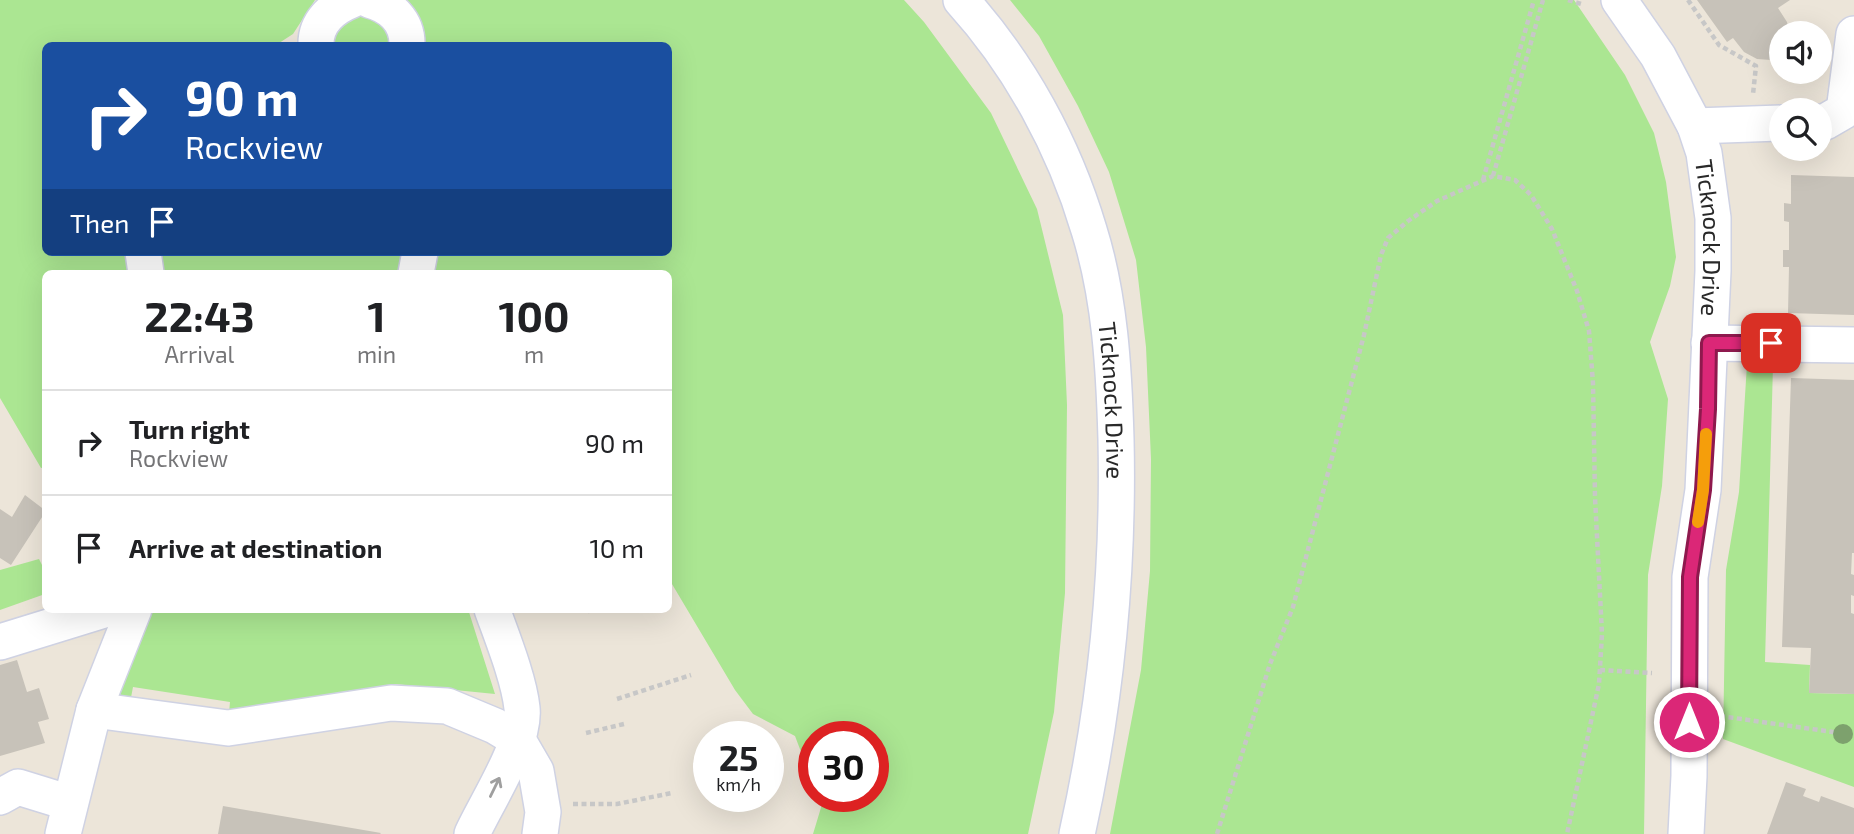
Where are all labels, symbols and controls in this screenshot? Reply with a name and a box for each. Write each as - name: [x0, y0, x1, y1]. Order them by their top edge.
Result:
- map controls: [1769, 21, 1832, 161]
- button: sound: [1769, 21, 1832, 84]
- text: 90 m: [185, 67, 299, 126]
- icon: right: [70, 70, 161, 161]
- button: search: [1769, 98, 1832, 161]
- text: Rockview: [185, 127, 323, 165]
- street label: Ticknock Drive: [1691, 157, 1728, 317]
- icon: arrive: [143, 203, 181, 241]
- text: Then: [70, 207, 129, 238]
- text: 22:43: [144, 290, 255, 340]
- text: 1: [367, 290, 386, 340]
- text: 100: [498, 290, 570, 340]
- pin: [1741, 313, 1801, 373]
- street label: Ticknock Drive: [1094, 320, 1131, 479]
- icon: arrive: [1752, 324, 1790, 362]
- text: Arrival: [164, 340, 234, 368]
- text: min: [357, 340, 396, 368]
- text: m: [524, 340, 544, 368]
- text: Turn right: [129, 413, 250, 444]
- icon: right: [70, 424, 108, 462]
- text: 90 m: [585, 427, 644, 458]
- text: Rockview: [129, 444, 228, 472]
- icon: arrive: [70, 529, 108, 567]
- text: Arrive at destination: [129, 532, 382, 563]
- text: 10 m: [589, 532, 644, 563]
- position arrow: [1652, 685, 1726, 759]
- speed limit sign: 30: [798, 721, 889, 812]
- text: 25: [719, 736, 758, 778]
- text: km/h: [716, 773, 761, 795]
- one-way arrow: [489, 777, 502, 798]

